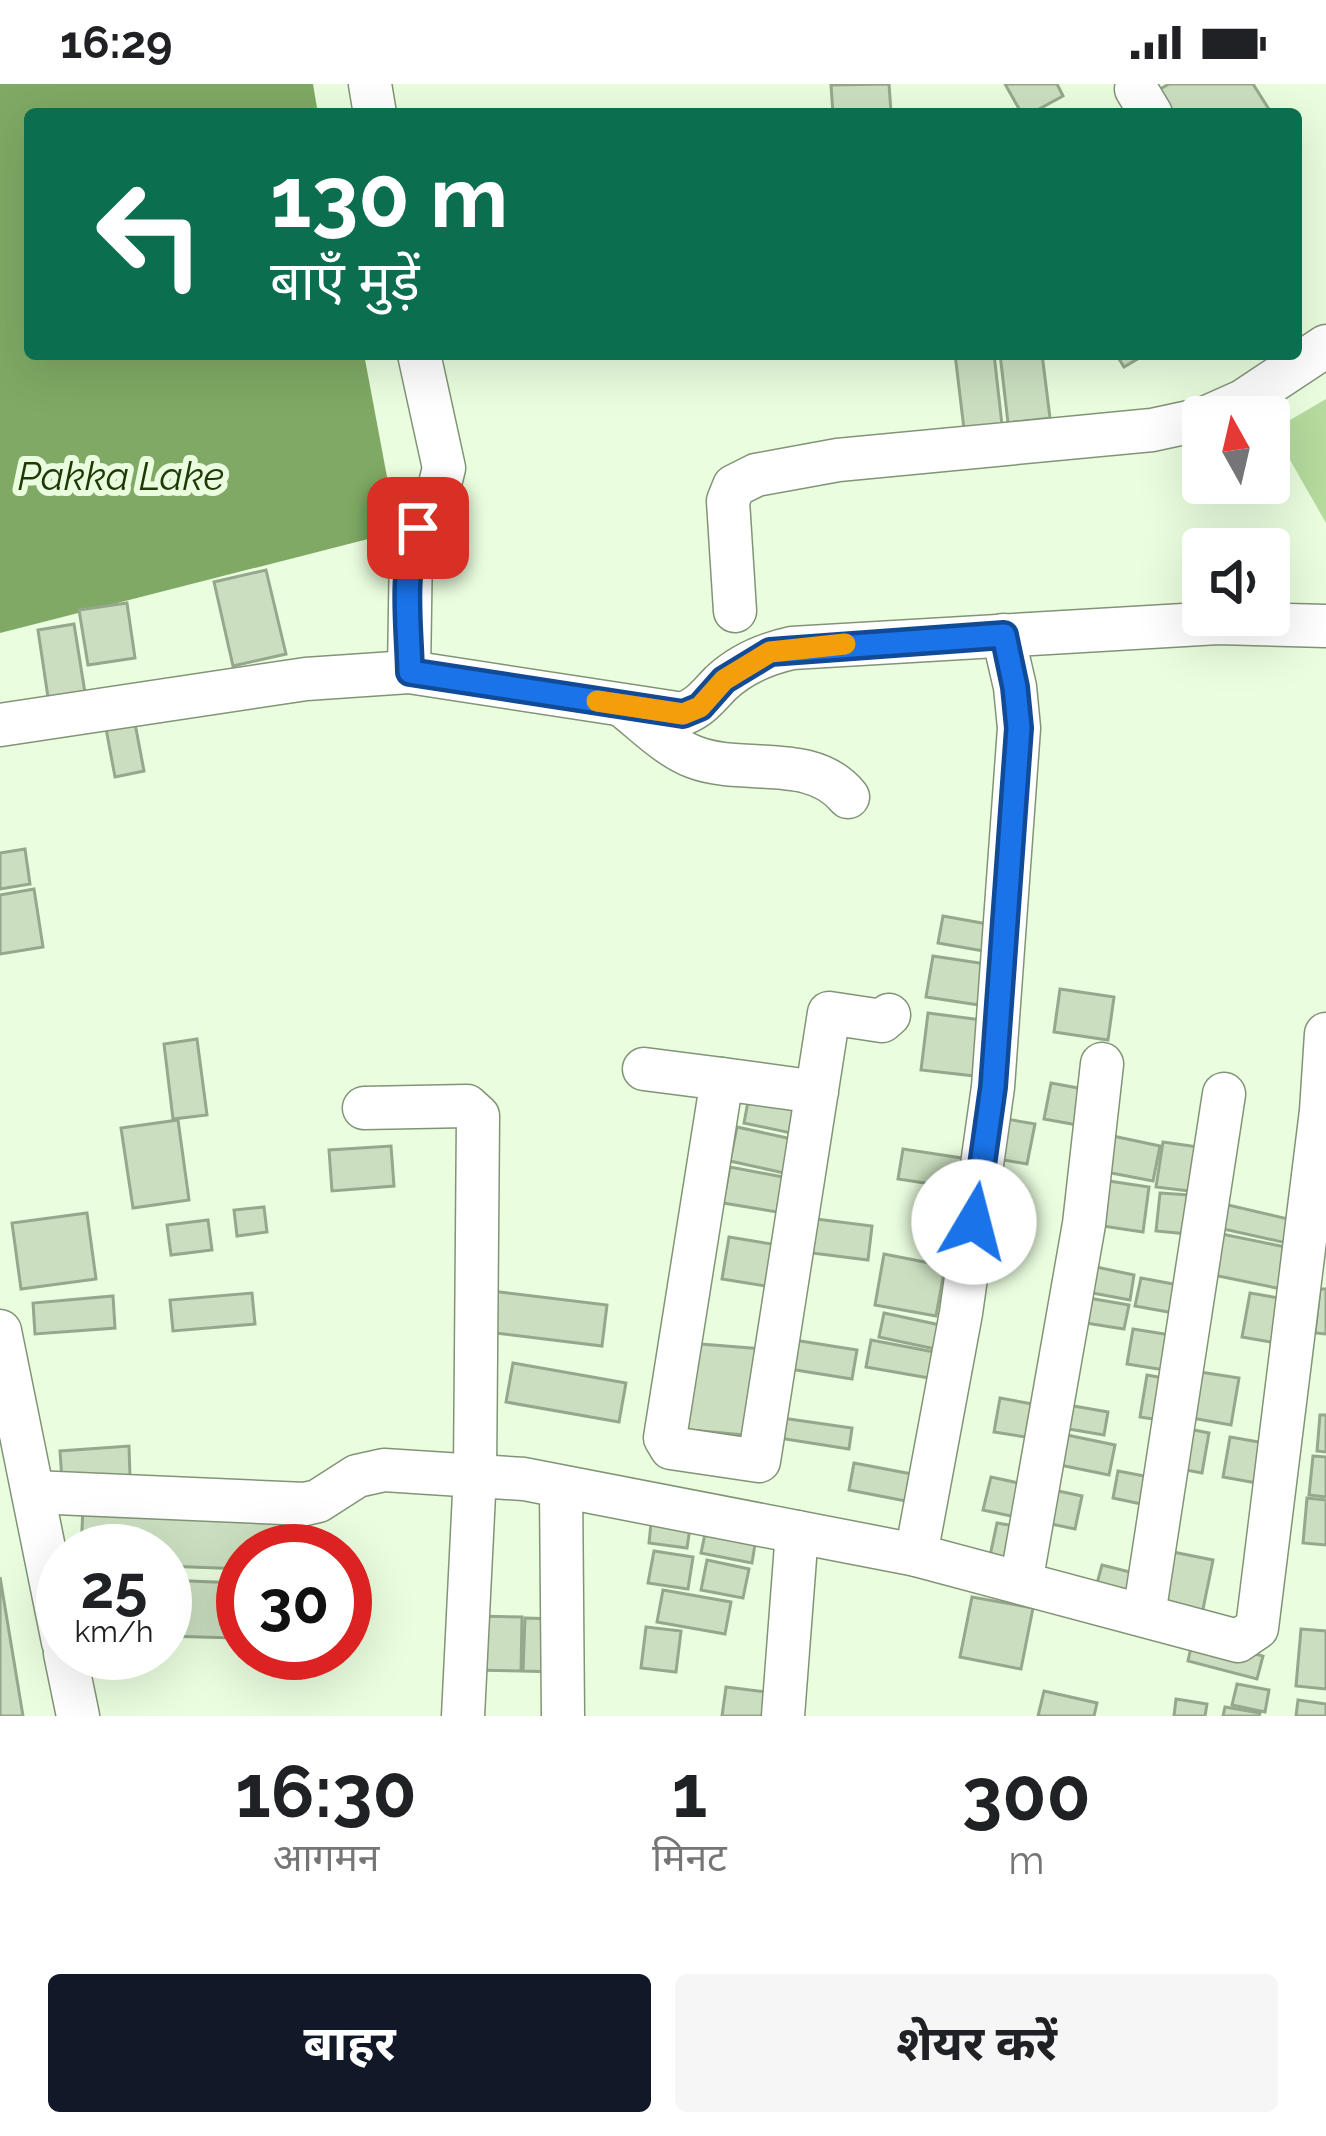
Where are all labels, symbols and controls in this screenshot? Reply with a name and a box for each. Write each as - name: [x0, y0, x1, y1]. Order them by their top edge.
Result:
- text: 16:29: [60, 16, 173, 69]
- text: 130 m: [270, 148, 508, 247]
- icon: left: [72, 156, 228, 312]
- text: बाएँ मुड़ें: [270, 249, 420, 313]
- north arrow: [1182, 396, 1290, 504]
- map controls: [1182, 396, 1290, 636]
- water label: Pakka Lake: [18, 453, 224, 499]
- pin: [367, 477, 469, 579]
- icon: arrive: [385, 495, 451, 561]
- button: sound: [1182, 528, 1290, 636]
- position arrow: [911, 1159, 1037, 1285]
- speed limit sign: 30: [216, 1524, 372, 1680]
- text: 25: [80, 1552, 148, 1622]
- text: km/h: [74, 1614, 154, 1649]
- text: 16:30: [235, 1749, 417, 1834]
- text: 1: [672, 1749, 707, 1834]
- text: 300: [962, 1752, 1091, 1837]
- text: आगमन: [273, 1834, 379, 1880]
- text: मिनट: [652, 1834, 727, 1880]
- text: m: [1008, 1837, 1044, 1883]
- button: बाहर: [48, 1974, 651, 2112]
- button: शेयर करें: [675, 1974, 1278, 2112]

